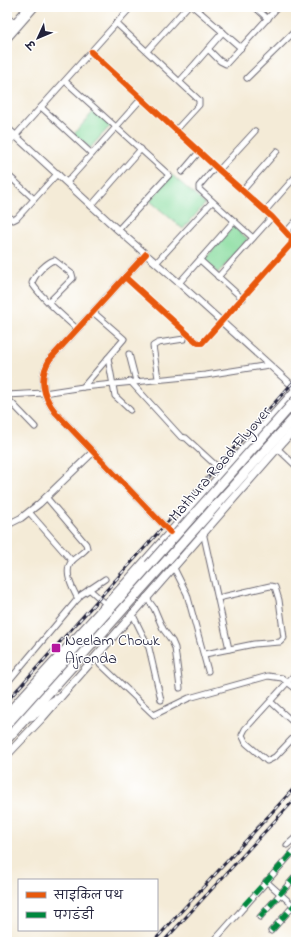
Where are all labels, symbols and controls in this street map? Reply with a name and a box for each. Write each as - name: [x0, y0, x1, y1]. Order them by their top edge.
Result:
- north arrow: [18, 18, 58, 58]
- text: उ: [22, 35, 41, 53]
- street label: Mathura Road Flyover: [163, 401, 278, 527]
- place label: Neelam Chowk Ajronda: [65, 629, 161, 671]
- marker: Neelam Chowk Ajronda: [50, 642, 62, 654]
- legend: [18, 879, 158, 931]
- text: साइकिल पथ: [53, 886, 124, 905]
- text: पगडंडी: [53, 906, 95, 925]

